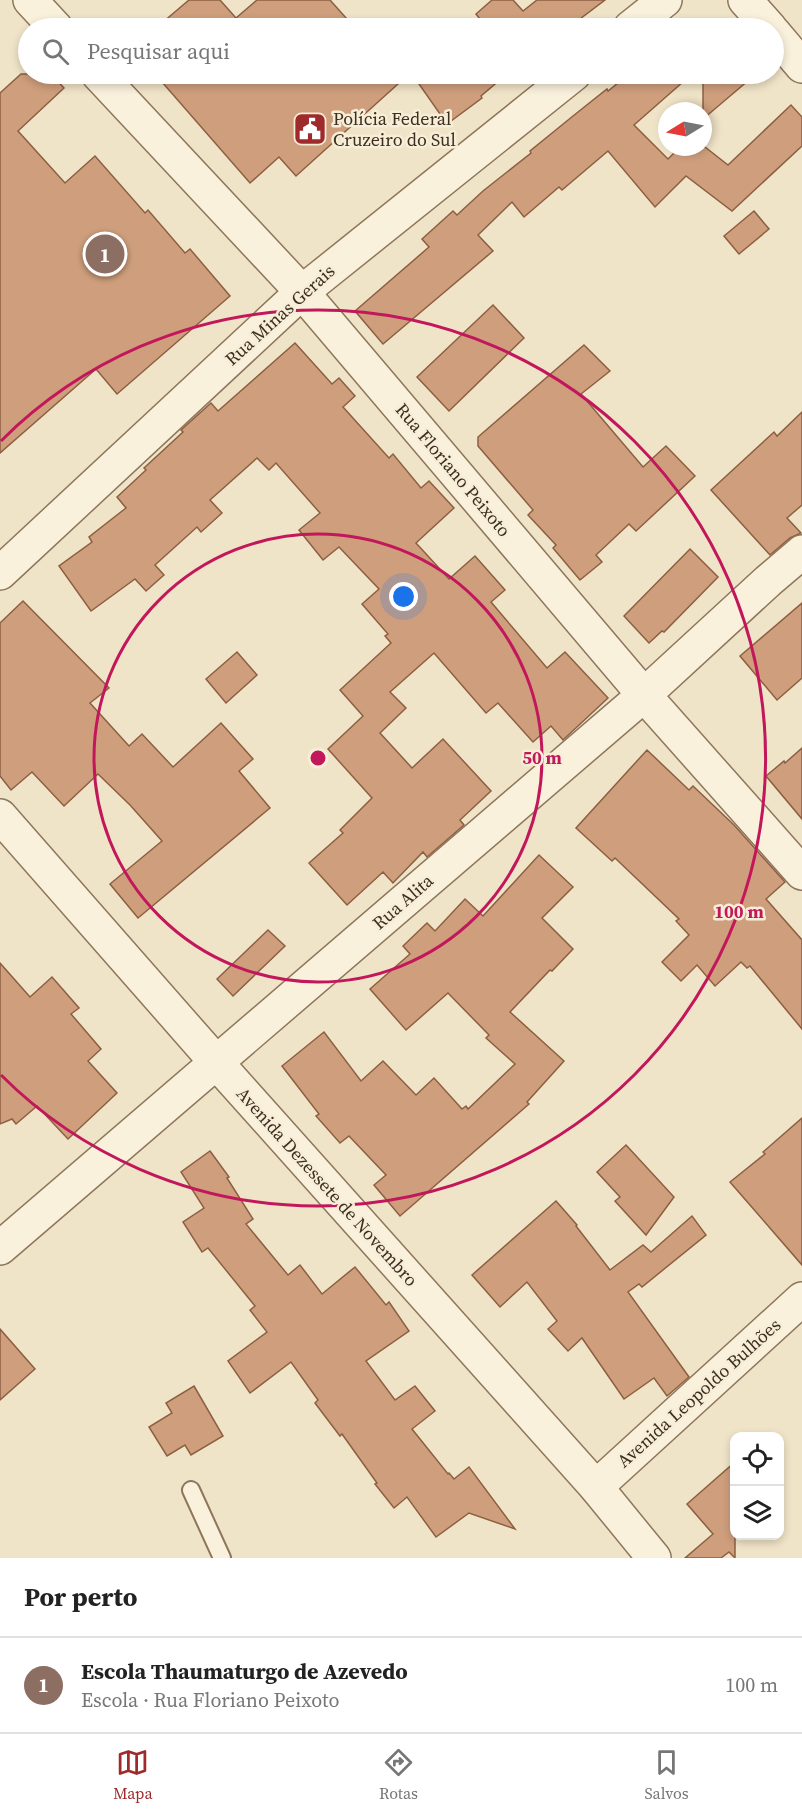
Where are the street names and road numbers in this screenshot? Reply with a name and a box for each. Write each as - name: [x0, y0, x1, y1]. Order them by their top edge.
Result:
- street label: Rua Minas Gerais: [219, 258, 340, 371]
- street label: Rua Floriano Peixoto: [390, 398, 517, 542]
- street label: Rua Alita: [367, 868, 439, 935]
- street label: Avenida Dezessete de Novembro: [231, 1082, 424, 1292]
- street label: Avenida Leopoldo Bulhões: [611, 1312, 786, 1473]

